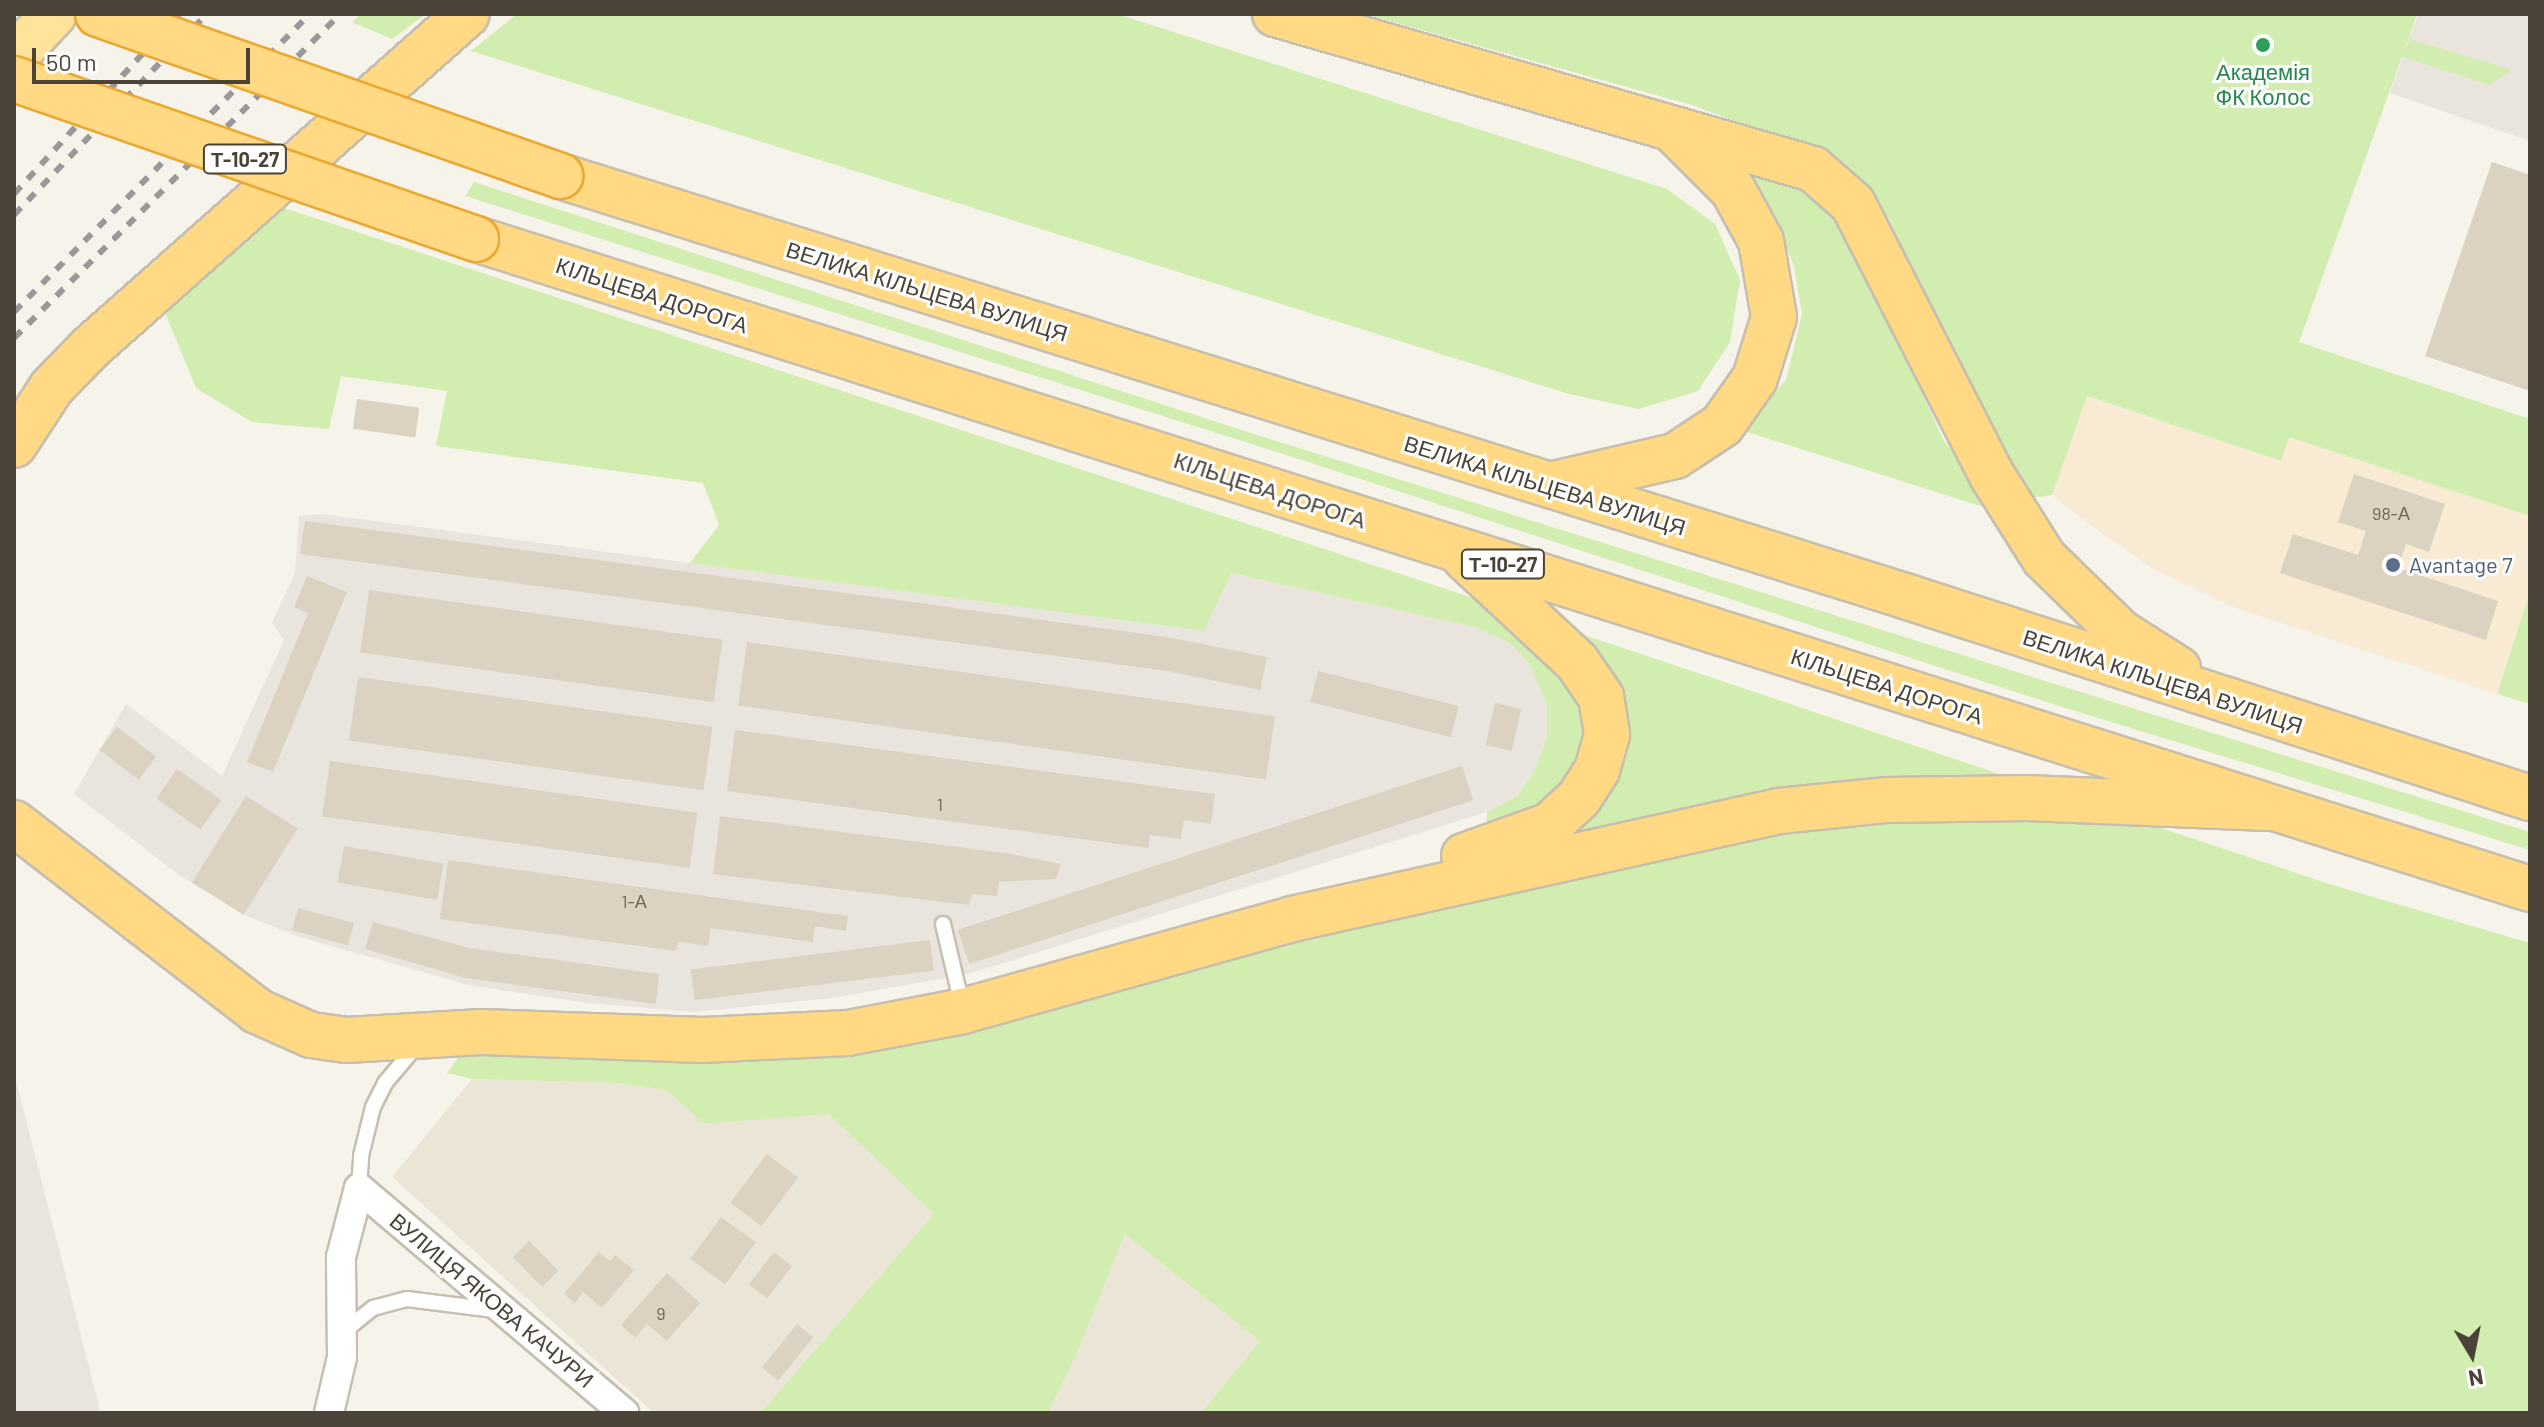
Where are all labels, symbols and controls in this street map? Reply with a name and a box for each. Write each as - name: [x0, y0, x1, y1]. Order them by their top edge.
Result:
- scale bar: [36, 32, 254, 82]
- marker: Академія ФК Колос: [2254, 36, 2272, 54]
- text: 50 m: [46, 47, 97, 76]
- place label: Академія ФК Колос: [2216, 58, 2310, 110]
- road number: Т-10-27: [201, 143, 289, 175]
- street label: ВЕЛИКА КІЛЬЦЕВА ВУЛИЦЯ: [783, 236, 1071, 346]
- street label: КІЛЬЦЕВА ДОРОГА: [553, 252, 751, 338]
- street label: ВЕЛИКА КІЛЬЦЕВА ВУЛИЦЯ: [1401, 430, 1689, 540]
- street label: КІЛЬЦЕВА ДОРОГА: [1171, 447, 1369, 533]
- house number: 98-А: [2372, 502, 2410, 524]
- road number: Т-10-27: [1459, 548, 1547, 580]
- place label: Avantage 7: [2409, 552, 2513, 578]
- marker: Avantage 7: [2384, 556, 2402, 574]
- street label: ВЕЛИКА КІЛЬЦЕВА ВУЛИЦЯ: [2020, 623, 2306, 739]
- street label: КІЛЬЦЕВА ДОРОГА: [1788, 643, 1986, 729]
- house number: 1: [937, 793, 943, 815]
- house number: 1-А: [621, 890, 647, 912]
- street label: ВУЛИЦЯ ЯКОВА КАЧУРИ: [385, 1207, 599, 1393]
- house number: 9: [656, 1302, 666, 1324]
- north arrow: [2432, 1315, 2512, 1395]
- text: N: [2467, 1365, 2486, 1393]

